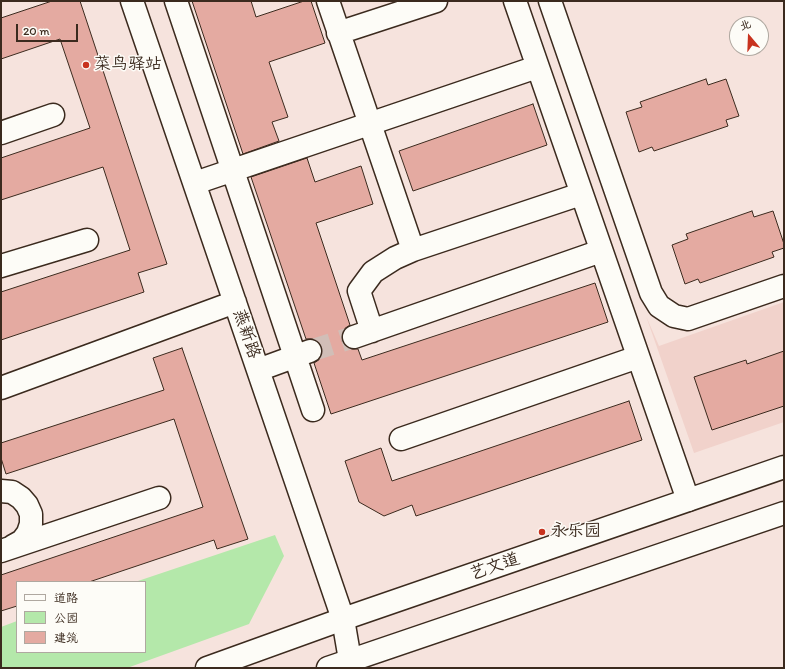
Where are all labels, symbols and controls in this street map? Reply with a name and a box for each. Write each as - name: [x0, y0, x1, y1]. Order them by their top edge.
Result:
- scale bar: [18, 16, 80, 42]
- north arrow: [729, 16, 769, 56]
- text: 北: [738, 17, 753, 33]
- text: 20 m: [23, 24, 50, 38]
- place label: 菜鸟驿站: [94, 55, 162, 75]
- marker: 菜鸟驿站: [81, 60, 91, 70]
- street label: 燕新路: [228, 307, 264, 361]
- place label: 永乐园: [550, 522, 601, 542]
- marker: 永乐园: [537, 527, 547, 537]
- street label: 艺文道: [468, 549, 522, 585]
- legend: [16, 581, 146, 653]
- text: 道路: [54, 591, 78, 605]
- text: 公园: [54, 611, 78, 625]
- text: 建筑: [54, 631, 78, 645]

